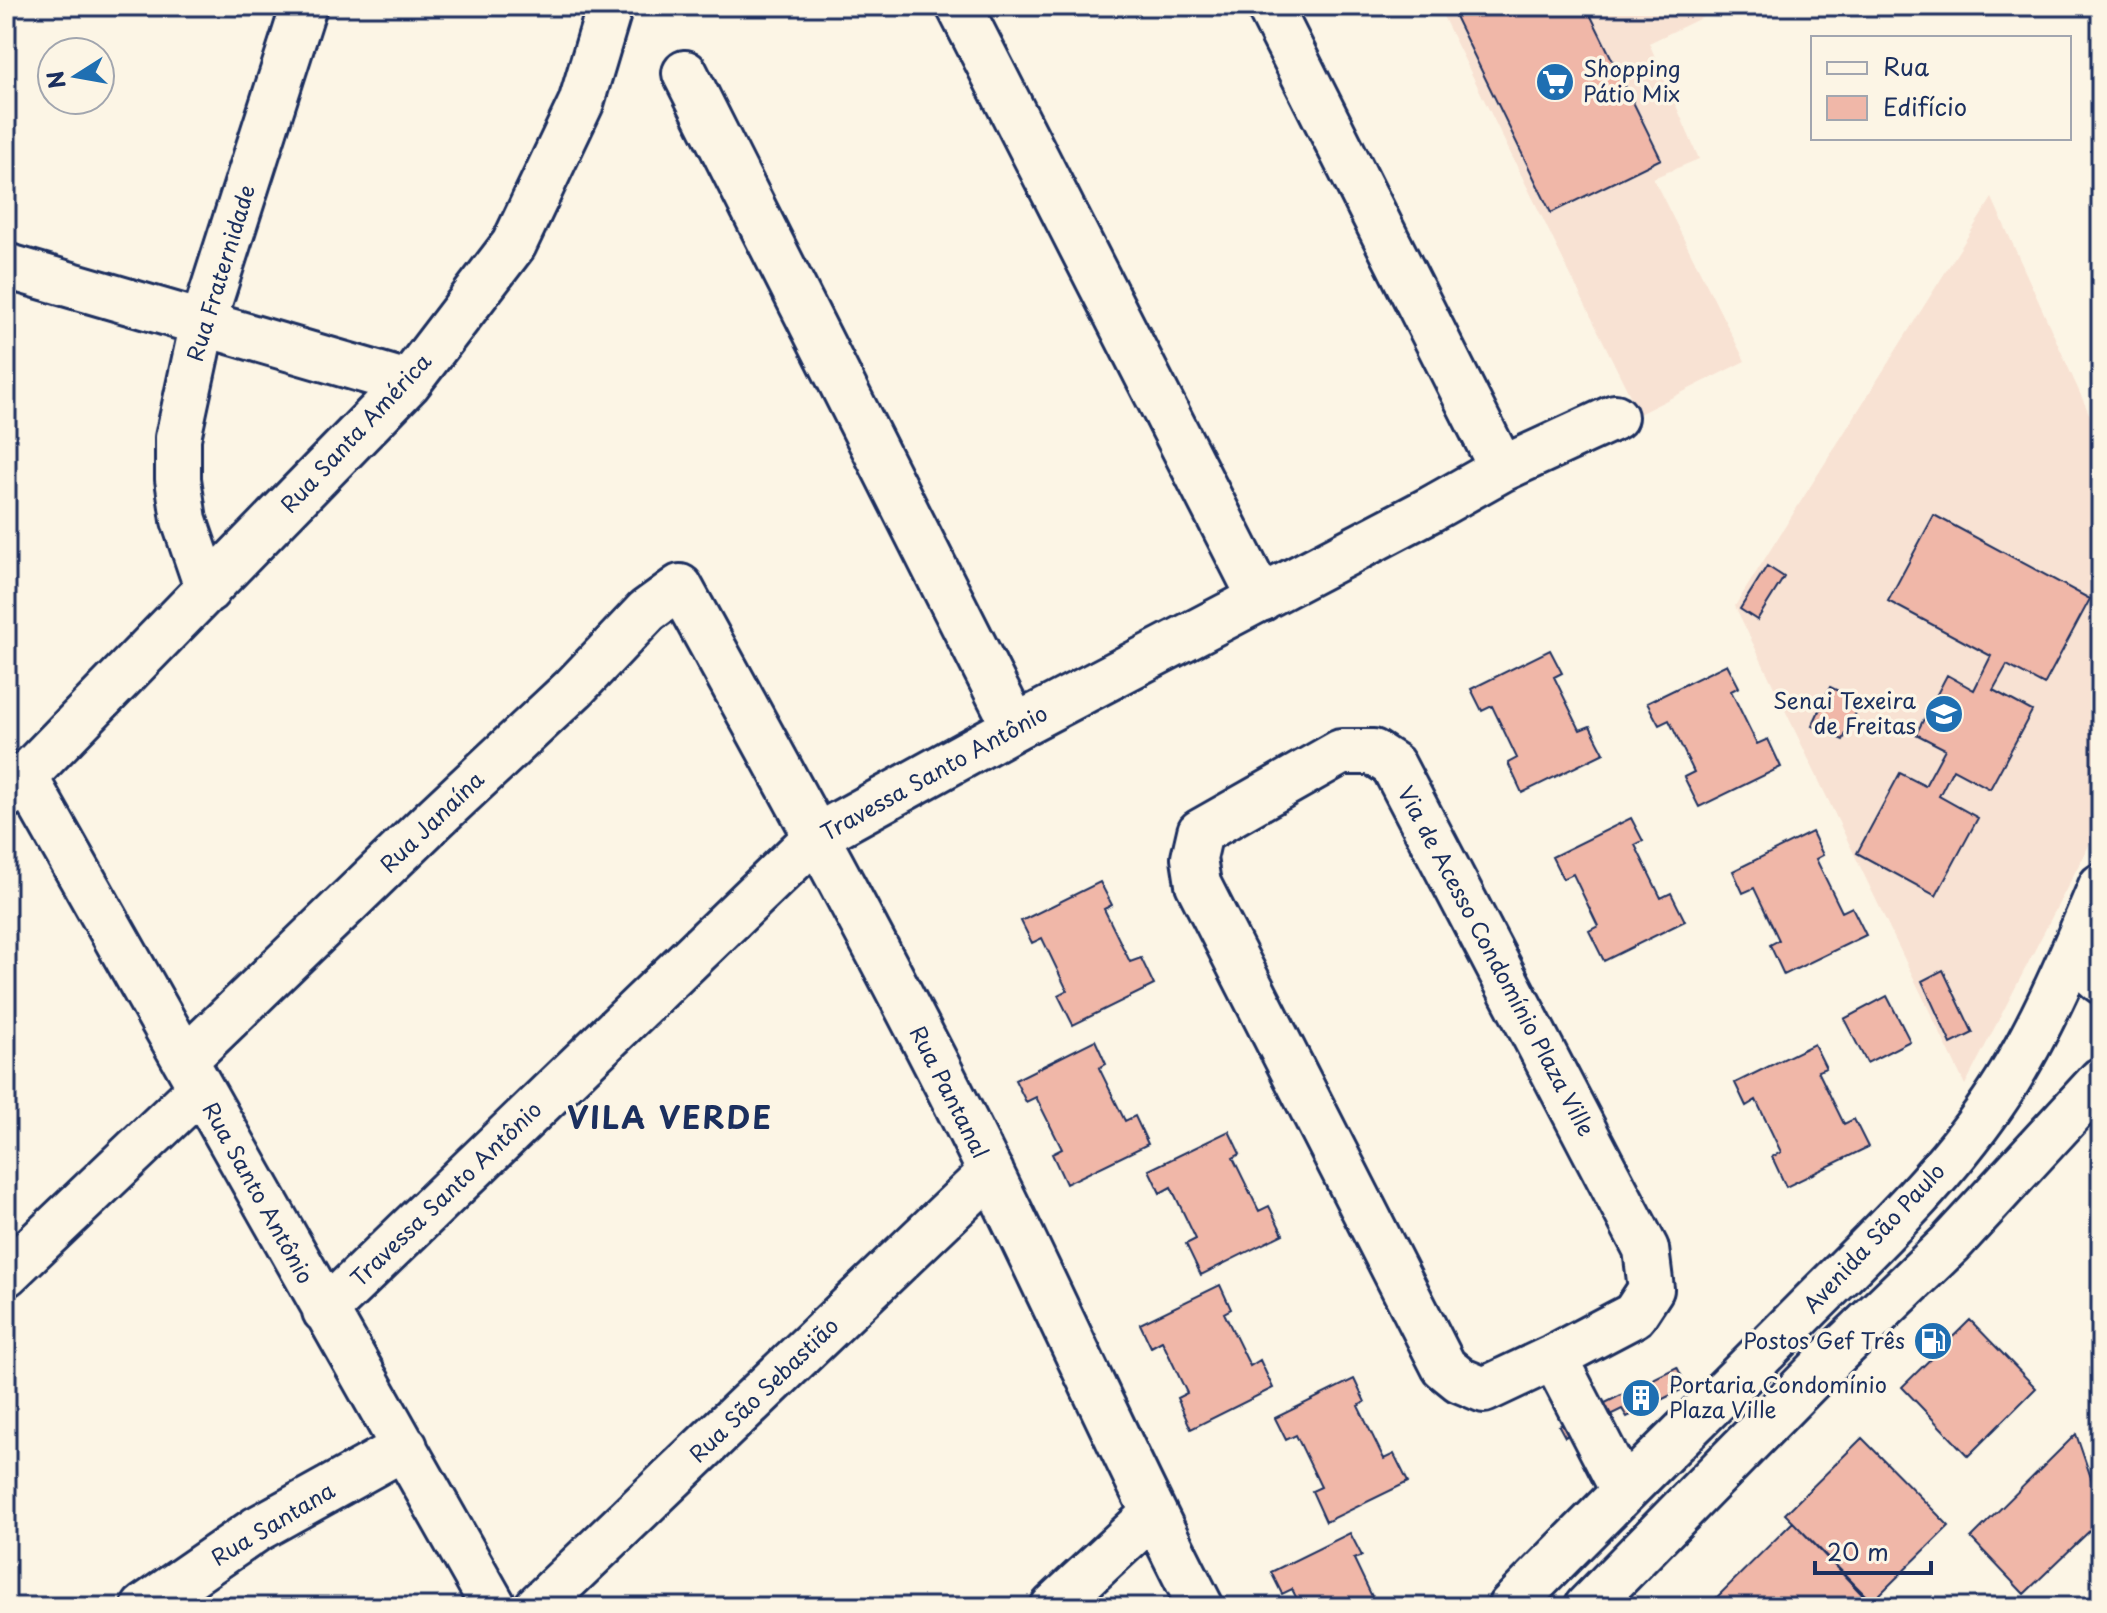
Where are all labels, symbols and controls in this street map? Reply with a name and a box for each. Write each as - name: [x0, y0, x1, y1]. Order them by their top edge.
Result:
- north arrow: [36, 36, 116, 116]
- legend: [1811, 36, 2071, 140]
- text: Rua: [1883, 48, 1929, 84]
- place label: Shopping Pátio Mix: [1583, 51, 1681, 109]
- supermarket icon: Shopping Pátio Mix: [1534, 61, 1576, 103]
- text: N: [37, 68, 73, 92]
- text: Edifício: [1883, 88, 1967, 124]
- street label: Rua Fraternidade: [177, 180, 262, 365]
- street label: Rua Santa América: [272, 344, 438, 519]
- place label: Senai Texeira de Freitas: [1773, 683, 1916, 741]
- school or university icon: Senai Texeira de Freitas: [1923, 693, 1965, 735]
- street label: Travessa Santo Antônio: [814, 695, 1053, 848]
- street label: Rua Janaína: [371, 762, 491, 879]
- street label: Via de Acesso Condomínio Plaza Ville: [1391, 779, 1604, 1141]
- street label: Rua Pantanal: [903, 1019, 998, 1163]
- street label: Travessa Santo Antônio: [342, 1093, 548, 1293]
- district label: VILA VERDE: [567, 1094, 773, 1139]
- street label: Rua Santo Antônio: [196, 1095, 323, 1289]
- street label: Avenida São Paulo: [1794, 1154, 1951, 1319]
- street label: Rua São Sebastião: [681, 1309, 845, 1469]
- fuel station icon: Postos Gef Três: [1912, 1320, 1954, 1362]
- place label: Postos Gef Três: [1743, 1323, 1905, 1356]
- place label: Portaria Condomínio Plaza Ville: [1669, 1367, 1887, 1425]
- building icon: Portaria Condomínio Plaza Ville: [1620, 1377, 1662, 1419]
- street label: Rua Santana: [204, 1473, 340, 1573]
- scale bar: [1815, 1525, 1931, 1575]
- text: 20 m: [1827, 1533, 1889, 1569]

